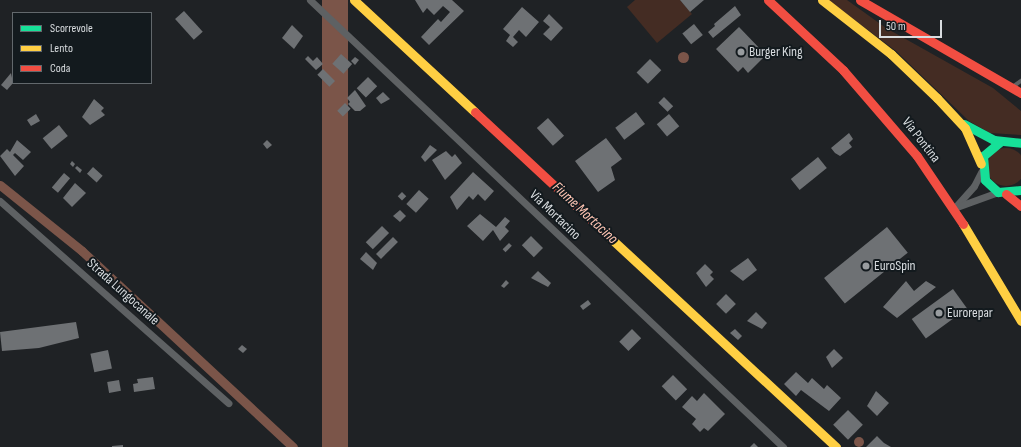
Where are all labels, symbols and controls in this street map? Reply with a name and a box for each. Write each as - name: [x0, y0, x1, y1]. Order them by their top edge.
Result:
- legend: [12, 12, 152, 84]
- scale bar: [881, 12, 944, 38]
- text: 50 m: [886, 19, 906, 34]
- text: Scorrevole: [50, 21, 93, 36]
- text: Lento: [50, 41, 73, 56]
- place label: Burger King: [749, 44, 803, 60]
- marker: Burger King: [736, 47, 746, 57]
- text: Coda: [50, 61, 70, 76]
- street label: Via Pontina: [898, 114, 944, 166]
- water label: Fiume Mortacino: [549, 178, 621, 248]
- street label: Via Mortacino: [526, 187, 584, 243]
- street label: Strada Lungocanale: [83, 255, 163, 329]
- place label: EuroSpin: [874, 258, 916, 274]
- marker: EuroSpin: [861, 261, 871, 271]
- place label: Eurorepar: [947, 305, 993, 321]
- marker: Eurorepar: [934, 308, 944, 318]

